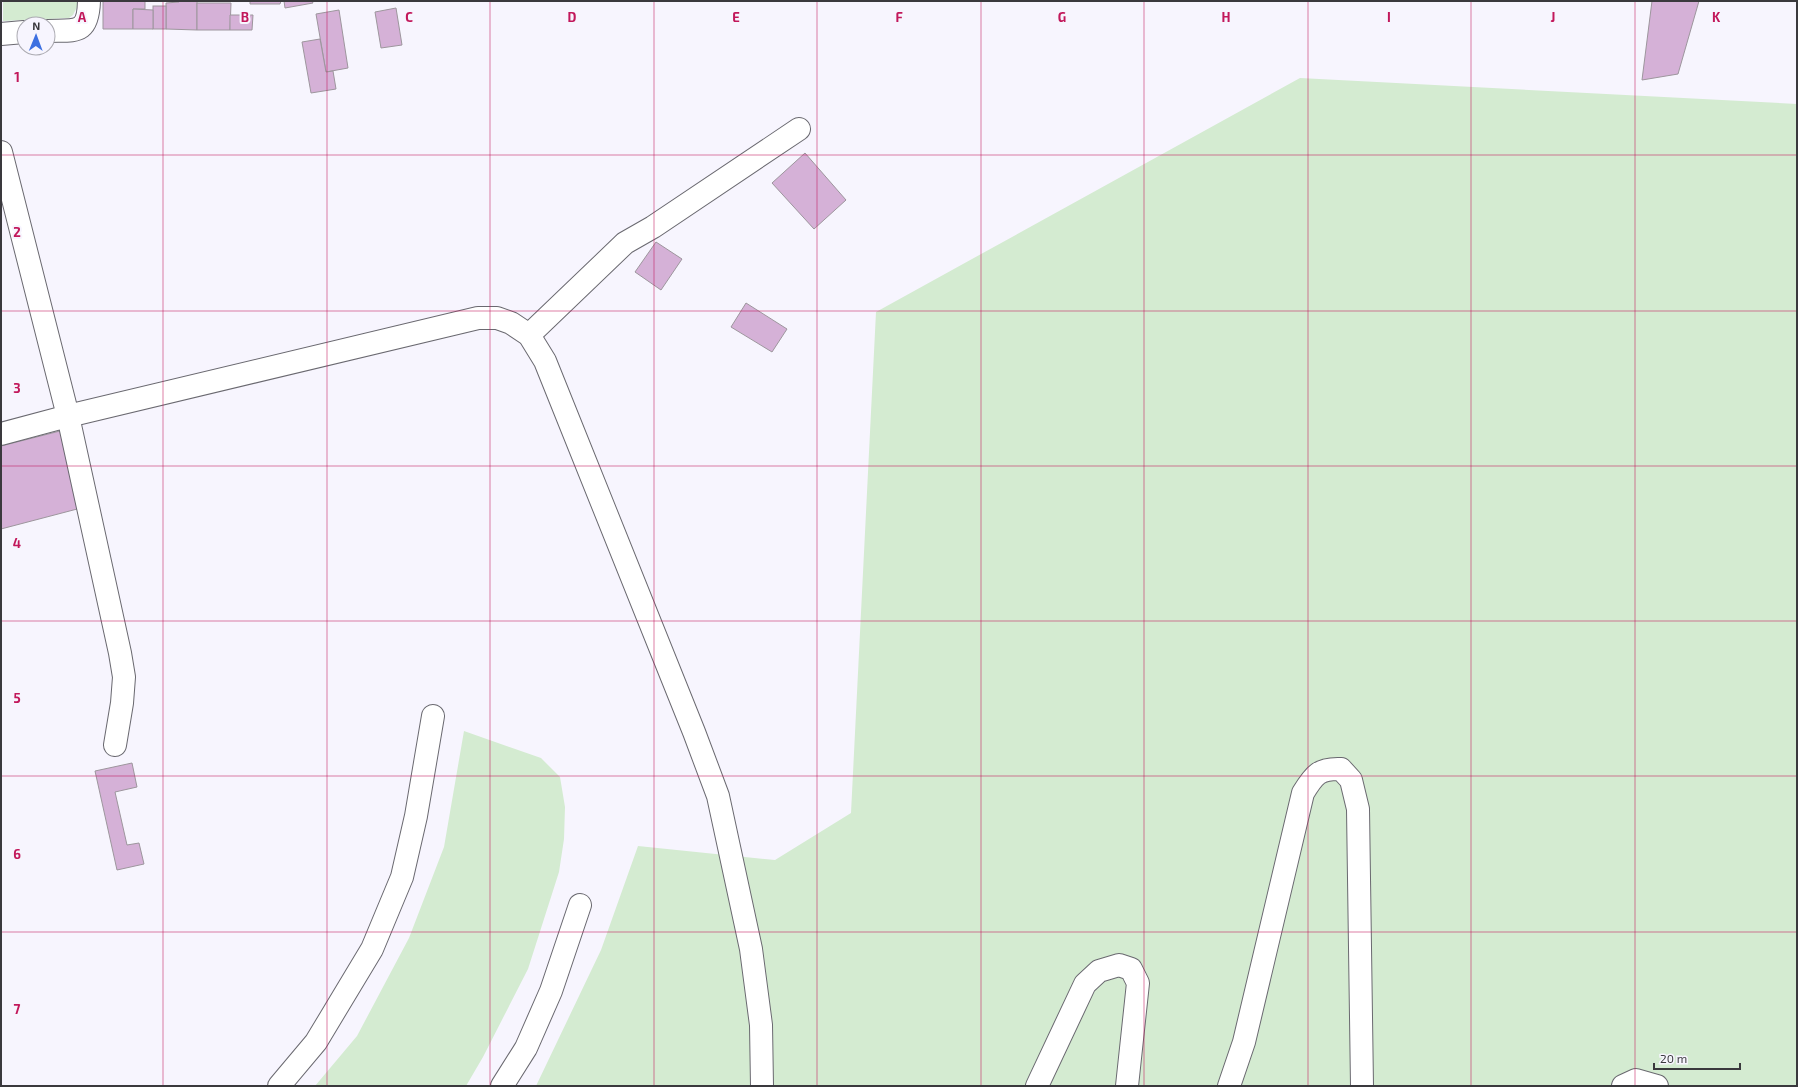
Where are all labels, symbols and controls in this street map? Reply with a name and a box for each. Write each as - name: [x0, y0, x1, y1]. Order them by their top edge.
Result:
- text: A: [78, 9, 87, 25]
- text: B: [241, 9, 249, 25]
- text: C: [405, 9, 413, 25]
- text: D: [568, 9, 577, 25]
- text: E: [732, 9, 740, 25]
- text: F: [895, 9, 903, 25]
- text: G: [1058, 9, 1066, 25]
- text: H: [1222, 9, 1231, 25]
- text: I: [1387, 9, 1391, 25]
- text: J: [1551, 9, 1555, 25]
- text: K: [1712, 9, 1721, 25]
- north arrow: [16, 16, 56, 56]
- text: N: [32, 19, 40, 32]
- text: 1: [14, 69, 20, 85]
- text: 2: [13, 224, 21, 240]
- text: 3: [13, 380, 21, 396]
- text: 4: [13, 535, 21, 551]
- text: 5: [13, 690, 21, 706]
- text: 6: [13, 846, 21, 862]
- text: 7: [14, 1001, 21, 1017]
- scale bar: [1654, 1045, 1740, 1071]
- text: 20 m: [1660, 1051, 1687, 1065]

